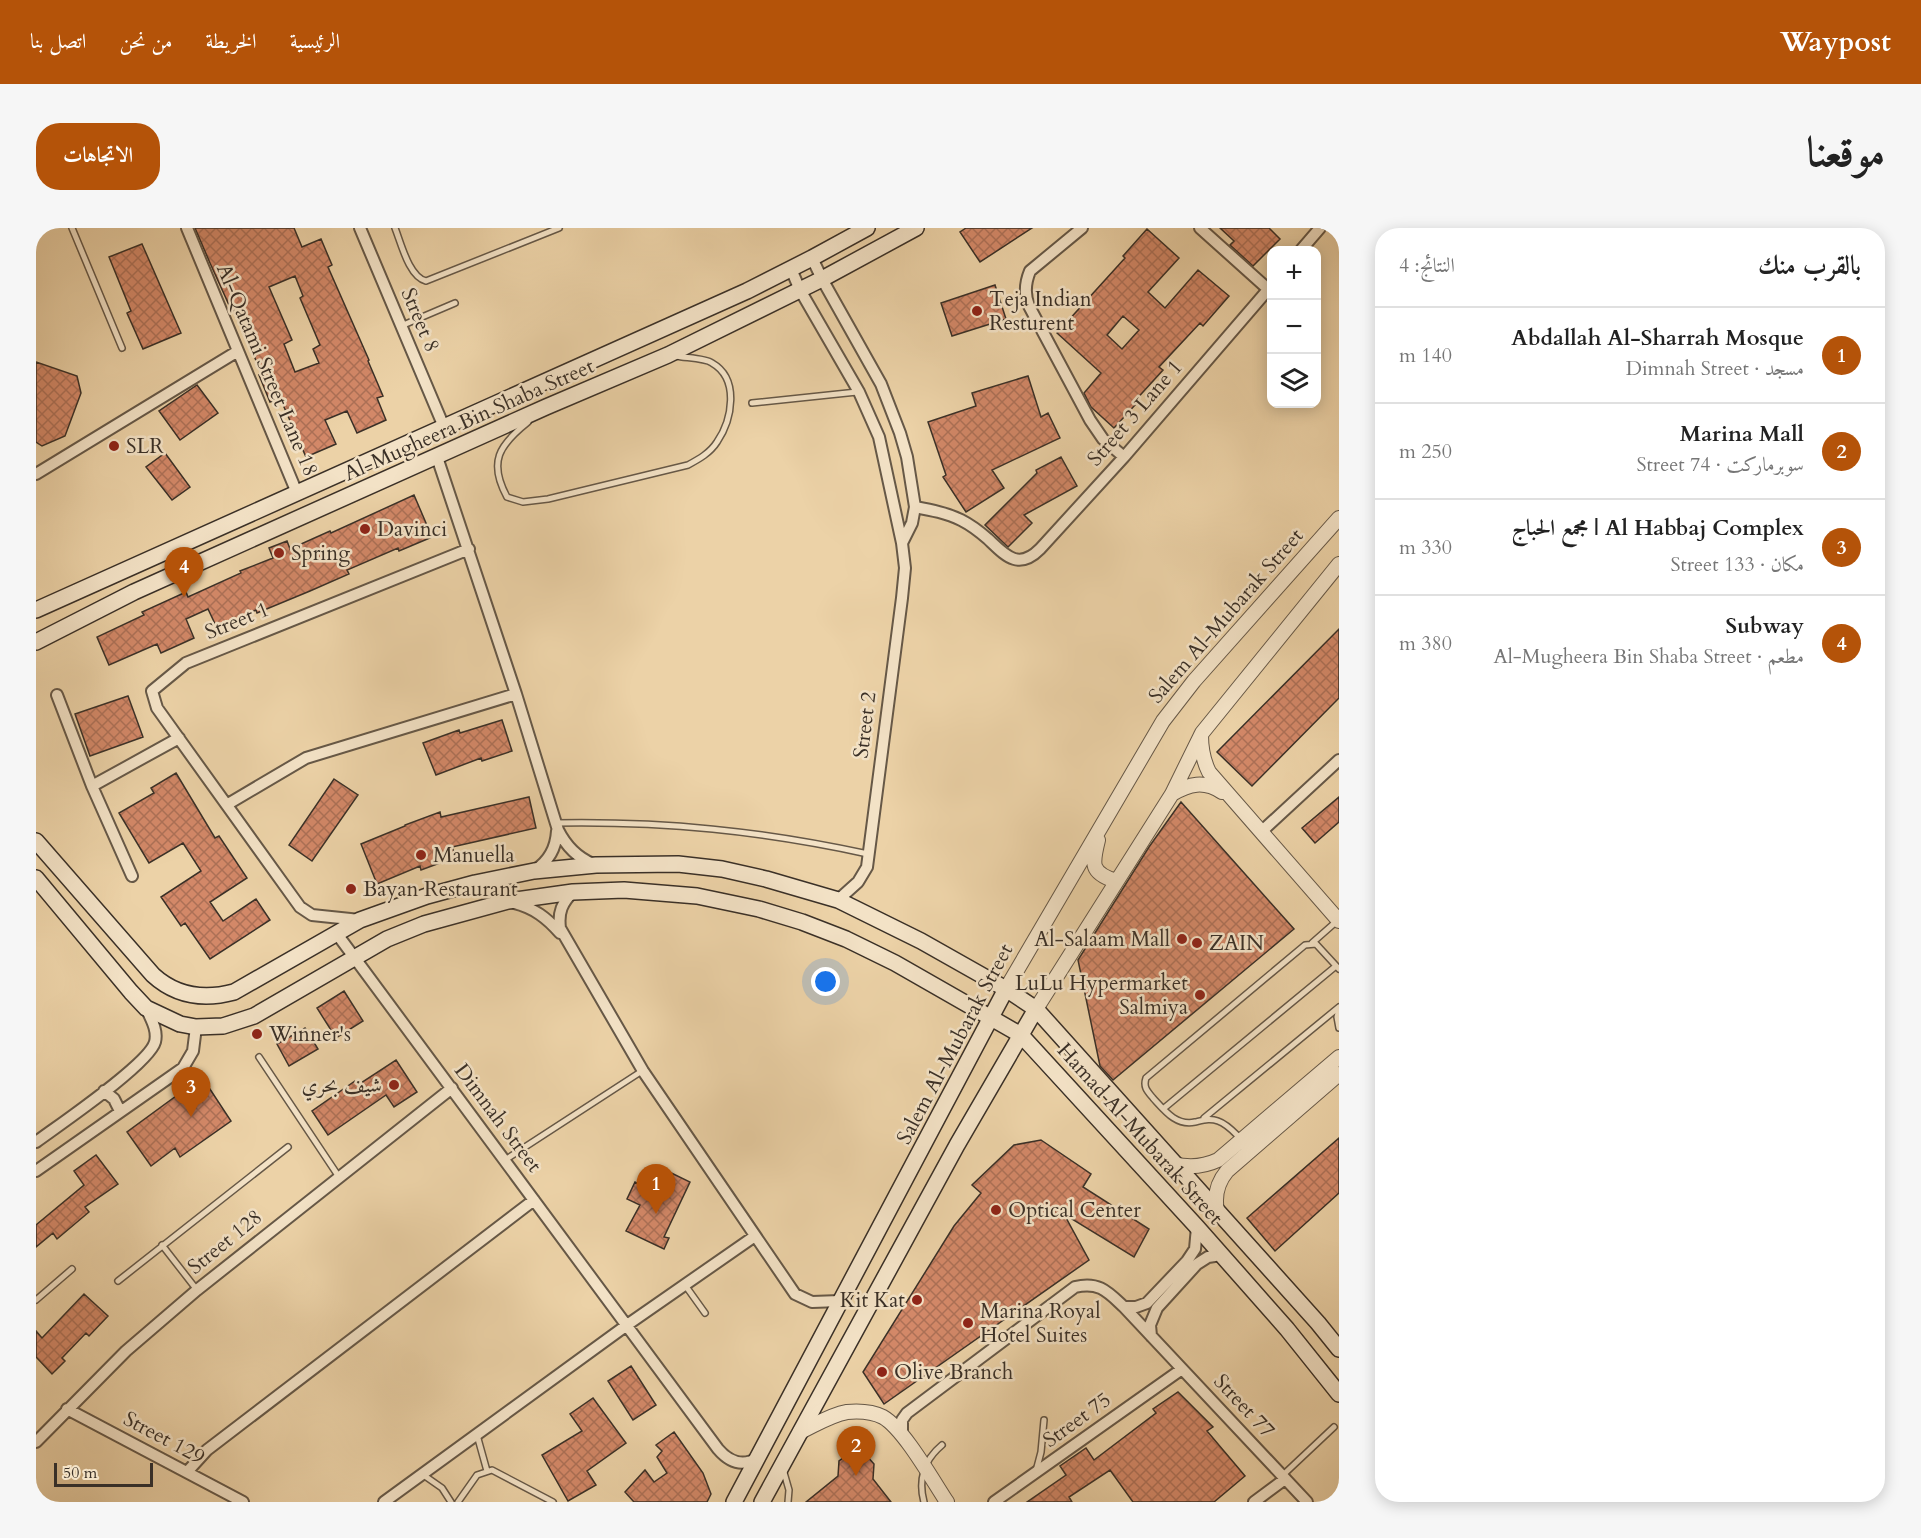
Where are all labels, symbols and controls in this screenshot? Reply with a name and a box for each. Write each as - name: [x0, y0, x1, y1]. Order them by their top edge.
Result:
- text: Waypost: [1780, 23, 1891, 61]
- text: اتصل بنا: [30, 27, 86, 56]
- text: من نحن: [119, 27, 173, 56]
- text: الخريطة: [206, 27, 257, 56]
- text: الرئيسية: [290, 27, 340, 56]
- button: الاتجاهات: [36, 123, 160, 190]
- text: موقعنا: [1807, 124, 1885, 181]
- map controls: [1267, 246, 1321, 408]
- button: +: [1267, 246, 1321, 300]
- text: بالقرب منك: [1758, 248, 1861, 283]
- text: النتائج: 4: [1399, 252, 1455, 279]
- street label: Al-Qatami Street Lane 18: [209, 259, 325, 481]
- street label: Street 8: [394, 284, 446, 356]
- place label: Teja Indian Resturent: [989, 285, 1092, 338]
- button: −: [1267, 300, 1321, 354]
- marker: Teja Indian Resturent: [970, 304, 984, 318]
- text: Abdallah Al-Sharrah Mosque: [1511, 323, 1804, 353]
- text: 140 m: [1399, 342, 1452, 369]
- text: 1: [1836, 342, 1847, 369]
- street label: Al-Mugheera Bin Shaba Street: [339, 351, 599, 488]
- street label: Street 3 Lane 1: [1081, 354, 1189, 472]
- button: layers: [1267, 354, 1321, 408]
- text: مسجد · Dimnah Street: [1626, 355, 1804, 382]
- text: Marina Mall: [1680, 419, 1804, 449]
- place label: SLR: [126, 432, 164, 461]
- text: 250 m: [1399, 438, 1452, 465]
- text: 2: [1836, 438, 1847, 465]
- marker: SLR: [107, 439, 121, 453]
- text: سوبرماركت · Street 74: [1637, 451, 1804, 478]
- text: Al Habbaj Complex | مجمع الحباج: [1512, 513, 1804, 543]
- place label: Davinci: [377, 515, 447, 544]
- marker: Davinci: [358, 522, 372, 536]
- street label: Salem Al-Mubarak Street: [1142, 522, 1310, 710]
- text: 330 m: [1399, 534, 1452, 561]
- text: 3: [1836, 534, 1847, 561]
- place label: Spring: [291, 539, 350, 568]
- marker: Spring: [272, 546, 286, 560]
- pin: 4: [164, 548, 204, 597]
- text: مكان · Street 133: [1670, 551, 1804, 578]
- street label: Street 1: [201, 595, 273, 647]
- text: Subway: [1726, 611, 1804, 641]
- text: 380 m: [1399, 630, 1452, 657]
- text: 4: [1836, 630, 1847, 657]
- text: مطعم · Al-Mugheera Bin Shaba Street: [1493, 643, 1804, 670]
- street label: Street 2: [847, 690, 883, 760]
- place label: Manuella: [433, 841, 515, 870]
- marker: Manuella: [414, 848, 428, 862]
- place label: Bayan Restaurant: [363, 875, 518, 904]
- marker: Bayan Restaurant: [344, 882, 358, 896]
- place label: Al-Salaam Mall: [1034, 925, 1170, 954]
- place label: ZAIN: [1209, 929, 1264, 958]
- marker: Al-Salaam Mall: [1175, 932, 1189, 946]
- marker: ZAIN: [1190, 936, 1204, 950]
- street label: Salem Al-Mubarak Street: [890, 938, 1020, 1149]
- your location: [811, 967, 840, 996]
- place label: LuLu Hypermarket Salmiya: [1015, 969, 1188, 1022]
- marker: LuLu Hypermarket Salmiya: [1193, 988, 1207, 1002]
- place label: Winner's: [268, 1020, 351, 1049]
- marker: Winner's: [250, 1027, 264, 1041]
- street label: Hamad Al-Mubarak Street: [1050, 1037, 1230, 1232]
- street label: Dimnah Street: [447, 1058, 549, 1179]
- pin: 3: [172, 1068, 210, 1117]
- place label: شيف بحري: [301, 1071, 382, 1101]
- marker: شيف بحري: [387, 1078, 401, 1092]
- pin: 1: [636, 1164, 676, 1214]
- place label: Optical Center: [1008, 1196, 1141, 1225]
- street label: Street 128: [182, 1203, 268, 1281]
- marker: Optical Center: [989, 1203, 1003, 1217]
- place label: Kit Kat: [840, 1286, 905, 1315]
- marker: Kit Kat: [910, 1293, 924, 1307]
- place label: Marina Royal Hotel Suites: [980, 1297, 1100, 1350]
- marker: Marina Royal Hotel Suites: [961, 1316, 975, 1330]
- place label: Olive Branch: [894, 1358, 1014, 1387]
- marker: Olive Branch: [875, 1365, 889, 1379]
- street label: Street 77: [1207, 1368, 1281, 1444]
- street label: Street 75: [1037, 1385, 1117, 1455]
- street label: Street 129: [118, 1404, 210, 1472]
- pin: 2: [836, 1426, 876, 1476]
- scale bar: [54, 1460, 153, 1488]
- text: 50 m: [63, 1462, 97, 1484]

